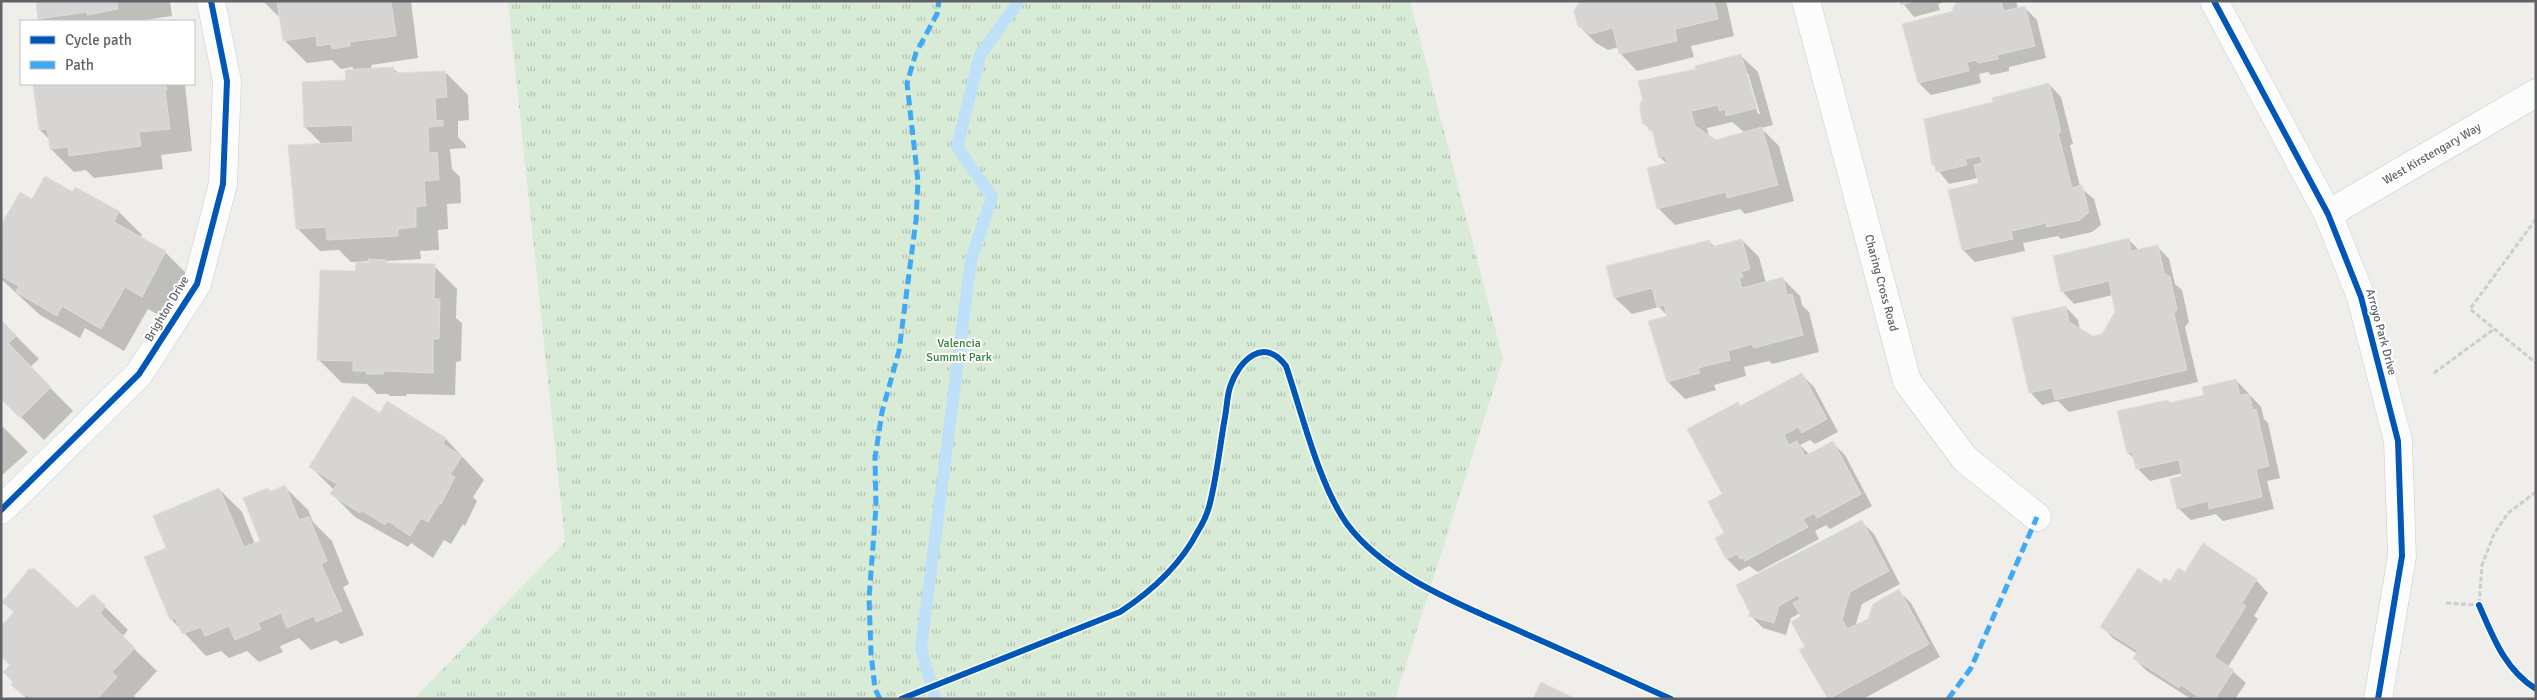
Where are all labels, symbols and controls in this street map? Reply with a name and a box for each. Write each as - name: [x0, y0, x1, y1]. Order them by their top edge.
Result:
- legend: [20, 20, 195, 85]
- text: Cycle path: [65, 31, 132, 49]
- text: Path: [65, 56, 94, 74]
- street label: West Kirstengary Way: [2380, 120, 2484, 188]
- street label: Charing Cross Road: [1861, 233, 1901, 333]
- street label: Brighton Drive: [141, 273, 193, 345]
- street label: Arroyo Park Drive: [2362, 287, 2400, 377]
- park label: Valencia Summit Park: [926, 336, 992, 365]

